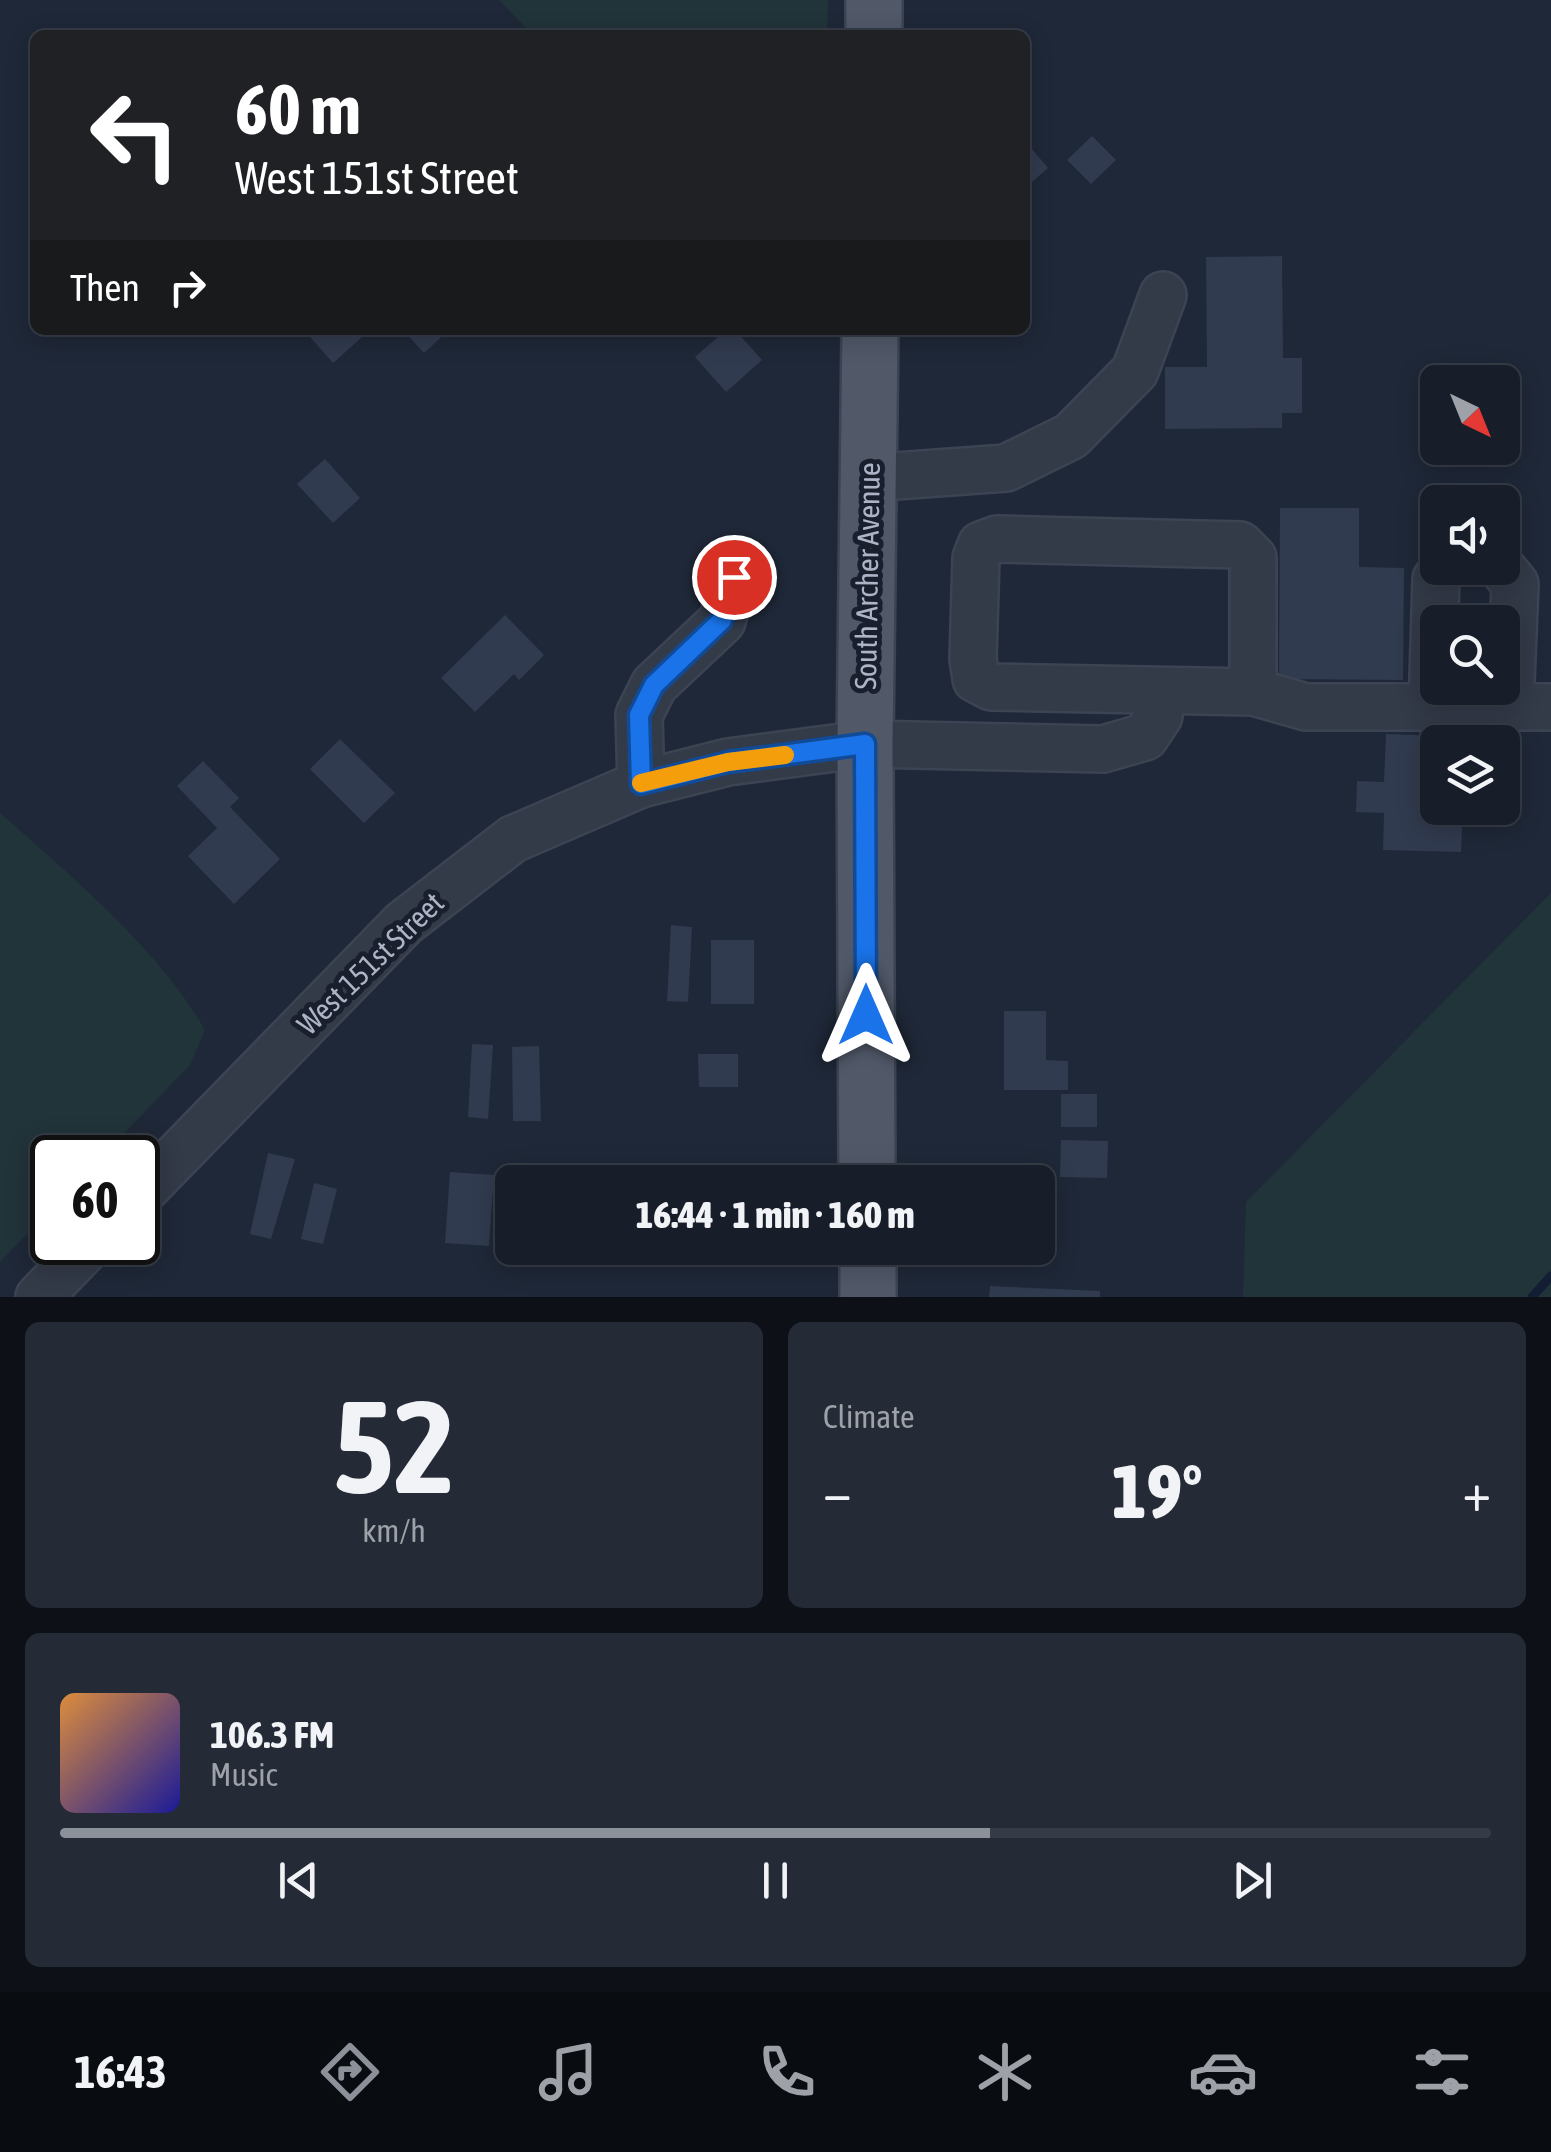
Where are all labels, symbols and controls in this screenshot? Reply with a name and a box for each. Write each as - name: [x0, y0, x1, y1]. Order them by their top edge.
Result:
- text: 60 m: [235, 69, 361, 149]
- icon: left: [70, 70, 200, 200]
- text: West 151st Street: [235, 152, 519, 204]
- icon: right: [160, 260, 215, 315]
- text: Then: [70, 266, 140, 309]
- north arrow: [1420, 365, 1520, 465]
- map controls: [1420, 365, 1520, 825]
- street label: South Archer Avenue: [848, 462, 886, 690]
- button: sound: [1420, 485, 1520, 585]
- pin: [692, 535, 777, 620]
- icon: arrive: [707, 550, 762, 605]
- button: search: [1420, 605, 1520, 705]
- button: layers: [1420, 725, 1520, 825]
- street label: West 151st Street: [290, 885, 450, 1041]
- position arrow: [814, 963, 918, 1067]
- speed limit sign: 60: [30, 1135, 160, 1265]
- text: 16:44 · 1 min · 160 m: [635, 1193, 915, 1236]
- text: 52: [333, 1372, 455, 1521]
- text: Climate: [823, 1398, 915, 1435]
- text: 19°: [1111, 1448, 1203, 1534]
- text: −: [823, 1460, 852, 1523]
- text: +: [1462, 1460, 1491, 1523]
- text: km/h: [362, 1512, 426, 1549]
- text: 106.3 FM: [210, 1713, 334, 1756]
- text: Music: [210, 1756, 277, 1793]
- icon: previous: [271, 1853, 326, 1908]
- icon: pause: [748, 1853, 803, 1908]
- icon: next: [1225, 1853, 1280, 1908]
- icon: directions: [315, 2037, 385, 2107]
- icon: music: [533, 2037, 603, 2107]
- icon: phone: [752, 2037, 822, 2107]
- icon: climate: [970, 2037, 1040, 2107]
- icon: car: [1188, 2037, 1258, 2107]
- icon: filters: [1407, 2037, 1477, 2107]
- text: 16:43: [74, 2046, 167, 2098]

